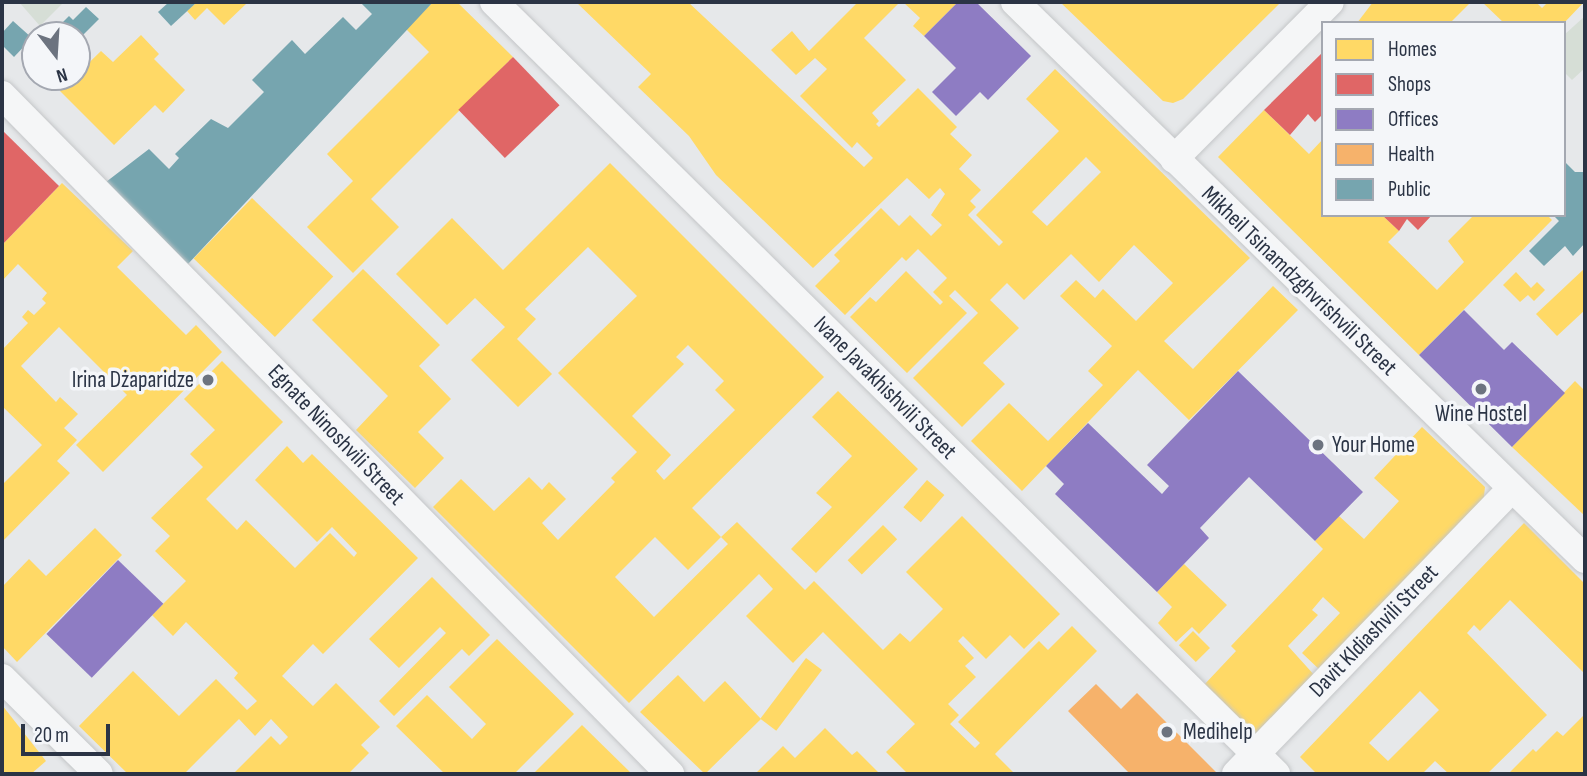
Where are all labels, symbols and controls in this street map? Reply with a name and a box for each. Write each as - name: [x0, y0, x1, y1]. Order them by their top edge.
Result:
- north arrow: [21, 21, 91, 91]
- legend: [1321, 21, 1566, 217]
- text: Homes: [1388, 37, 1437, 62]
- text: N: [53, 62, 70, 87]
- text: Shops: [1388, 72, 1431, 97]
- text: Offices: [1388, 107, 1439, 132]
- text: Health: [1388, 142, 1435, 167]
- text: Public: [1388, 177, 1431, 202]
- street label: Mikheil Tsinamdzghvrishvili Street: [1196, 180, 1402, 382]
- street label: Ivane Javakhishvili Street: [808, 311, 962, 465]
- street label: Egnate Ninoshvili Street: [262, 359, 410, 511]
- place label: Irina Dżaparidze: [72, 366, 194, 394]
- marker: Irina Dżaparidze: [200, 372, 216, 388]
- marker: Wine Hostel: [1473, 381, 1489, 397]
- place label: Wine Hostel: [1435, 400, 1527, 428]
- place label: Your Home: [1332, 431, 1415, 459]
- marker: Your Home: [1310, 437, 1326, 453]
- street label: Davit Kldiashvili Street: [1304, 559, 1444, 703]
- scale bar: [24, 710, 114, 754]
- place label: Medihelp: [1183, 718, 1253, 746]
- marker: Medihelp: [1157, 722, 1177, 742]
- text: 20 m: [34, 723, 69, 748]

